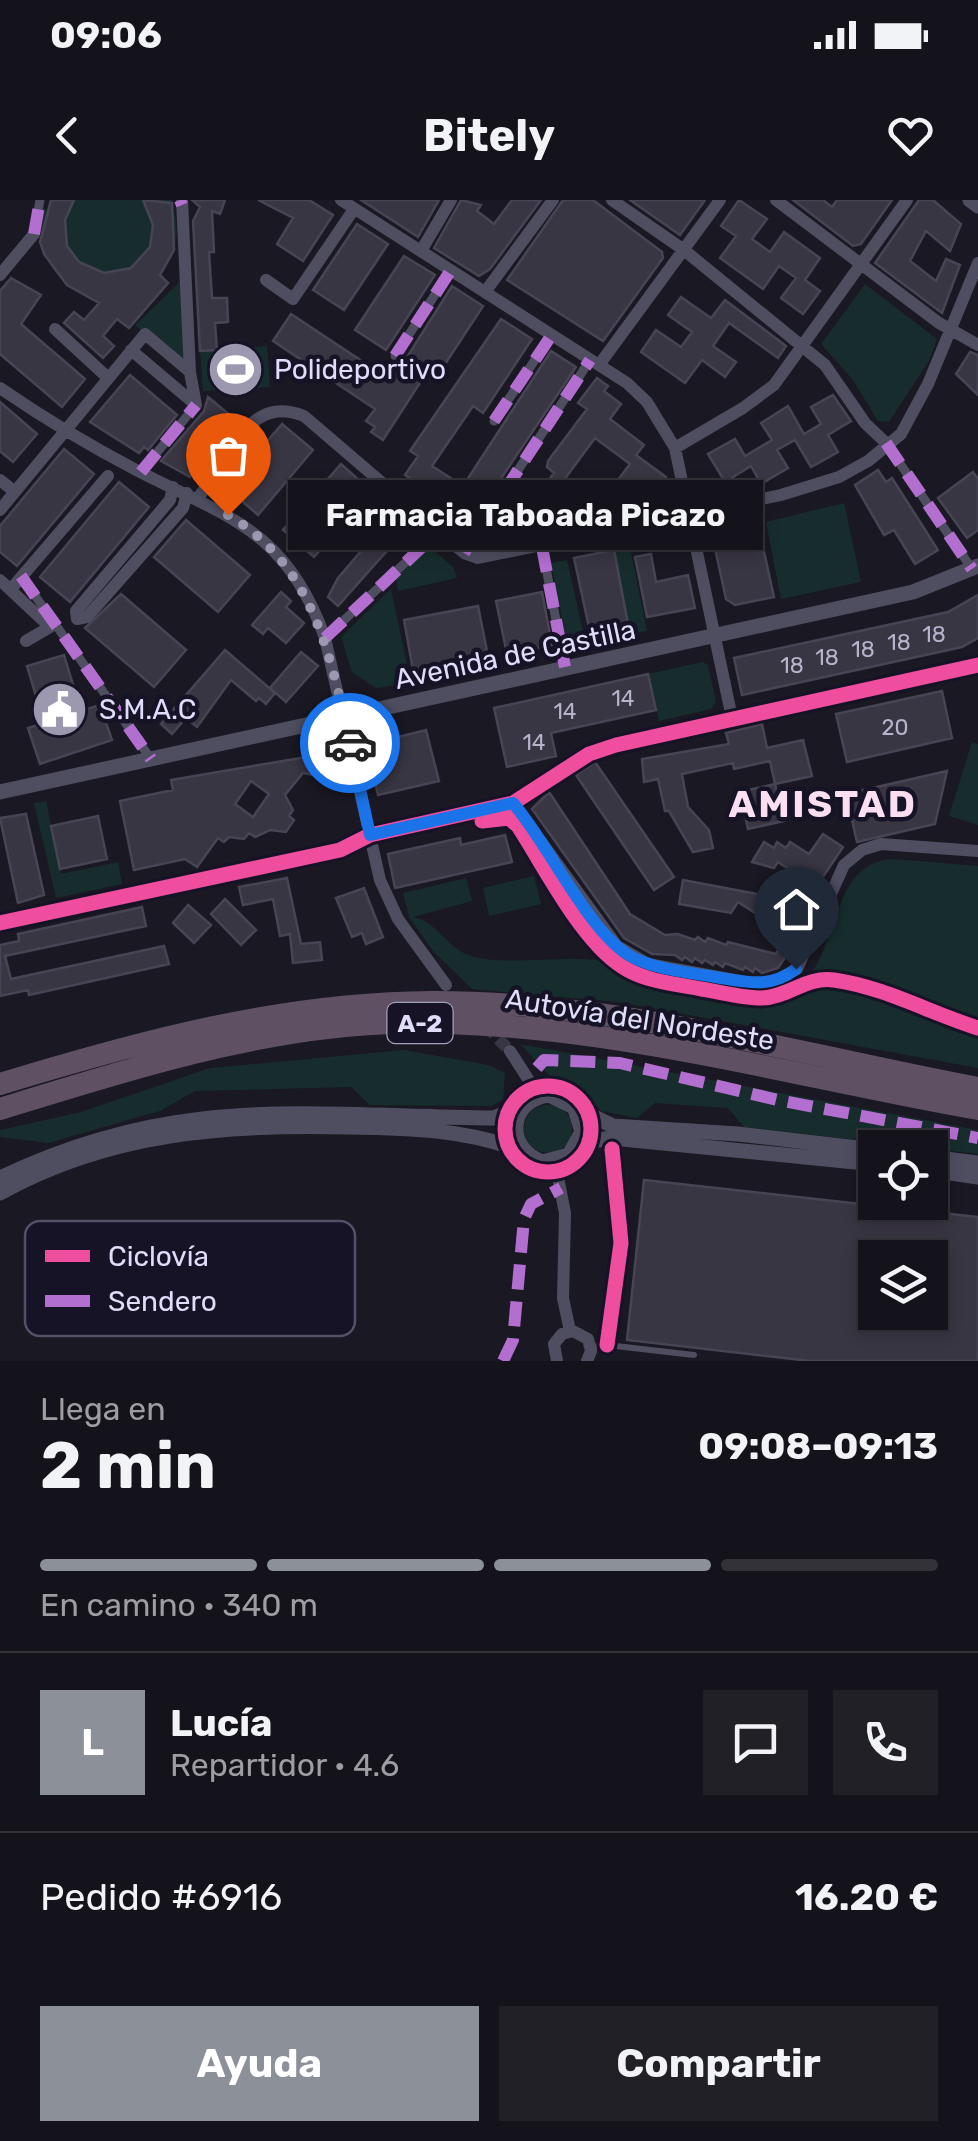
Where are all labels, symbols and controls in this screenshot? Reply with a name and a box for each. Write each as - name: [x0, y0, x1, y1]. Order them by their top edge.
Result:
- text: 09:06: [50, 12, 162, 58]
- icon: back: [40, 108, 95, 163]
- icon: heart: [883, 108, 938, 163]
- text: Bitely: [423, 109, 555, 162]
- sports icon: Polideportivo: [205, 339, 265, 399]
- place label: Polideportivo: [274, 353, 446, 386]
- pin: [186, 413, 271, 516]
- icon: bag: [201, 428, 256, 483]
- callout: Farmacia Taboada Picazo: [288, 480, 763, 550]
- text: Farmacia Taboada Picazo: [325, 496, 726, 534]
- street label: Avenida de Castilla: [392, 613, 639, 696]
- house number: 18: [922, 621, 946, 648]
- house number: 18: [887, 629, 911, 656]
- house number: 18: [851, 636, 875, 663]
- house number: 18: [815, 644, 839, 671]
- house number: 18: [780, 652, 804, 679]
- public building icon: S.M.A.C: [30, 679, 90, 739]
- house number: 14: [611, 685, 635, 712]
- place label: S.M.A.C: [99, 693, 196, 726]
- courier: [300, 693, 400, 793]
- house number: 14: [553, 698, 577, 725]
- house number: 20: [882, 714, 908, 741]
- icon: car: [323, 716, 378, 771]
- house number: 14: [522, 729, 546, 756]
- district label: AMISTAD: [728, 781, 918, 827]
- pin: [754, 867, 839, 970]
- icon: home: [769, 882, 824, 937]
- street label: Autovía del Nordeste: [503, 982, 777, 1057]
- road number: A-2: [388, 1003, 452, 1043]
- map controls: [858, 1130, 948, 1330]
- button: locate: [858, 1130, 948, 1220]
- legend: [25, 1221, 355, 1336]
- text: Ciclovía: [108, 1240, 209, 1273]
- button: layers: [858, 1240, 948, 1330]
- text: Sendero: [108, 1285, 217, 1318]
- text: Llega en: [40, 1390, 166, 1428]
- text: 09:08–09:13: [698, 1423, 938, 1469]
- text: 2 min: [40, 1427, 216, 1504]
- text: En camino · 340 m: [40, 1586, 318, 1624]
- button: chat: [703, 1690, 808, 1795]
- button: phone: [833, 1690, 938, 1795]
- text: Lucía: [170, 1700, 272, 1746]
- text: L: [81, 1719, 104, 1765]
- text: Repartidor · 4.6: [170, 1746, 399, 1784]
- text: Pedido #6916: [40, 1874, 282, 1920]
- text: 16.20 €: [795, 1874, 938, 1920]
- button: Ayuda: [40, 2006, 479, 2121]
- button: Compartir: [499, 2006, 938, 2121]

